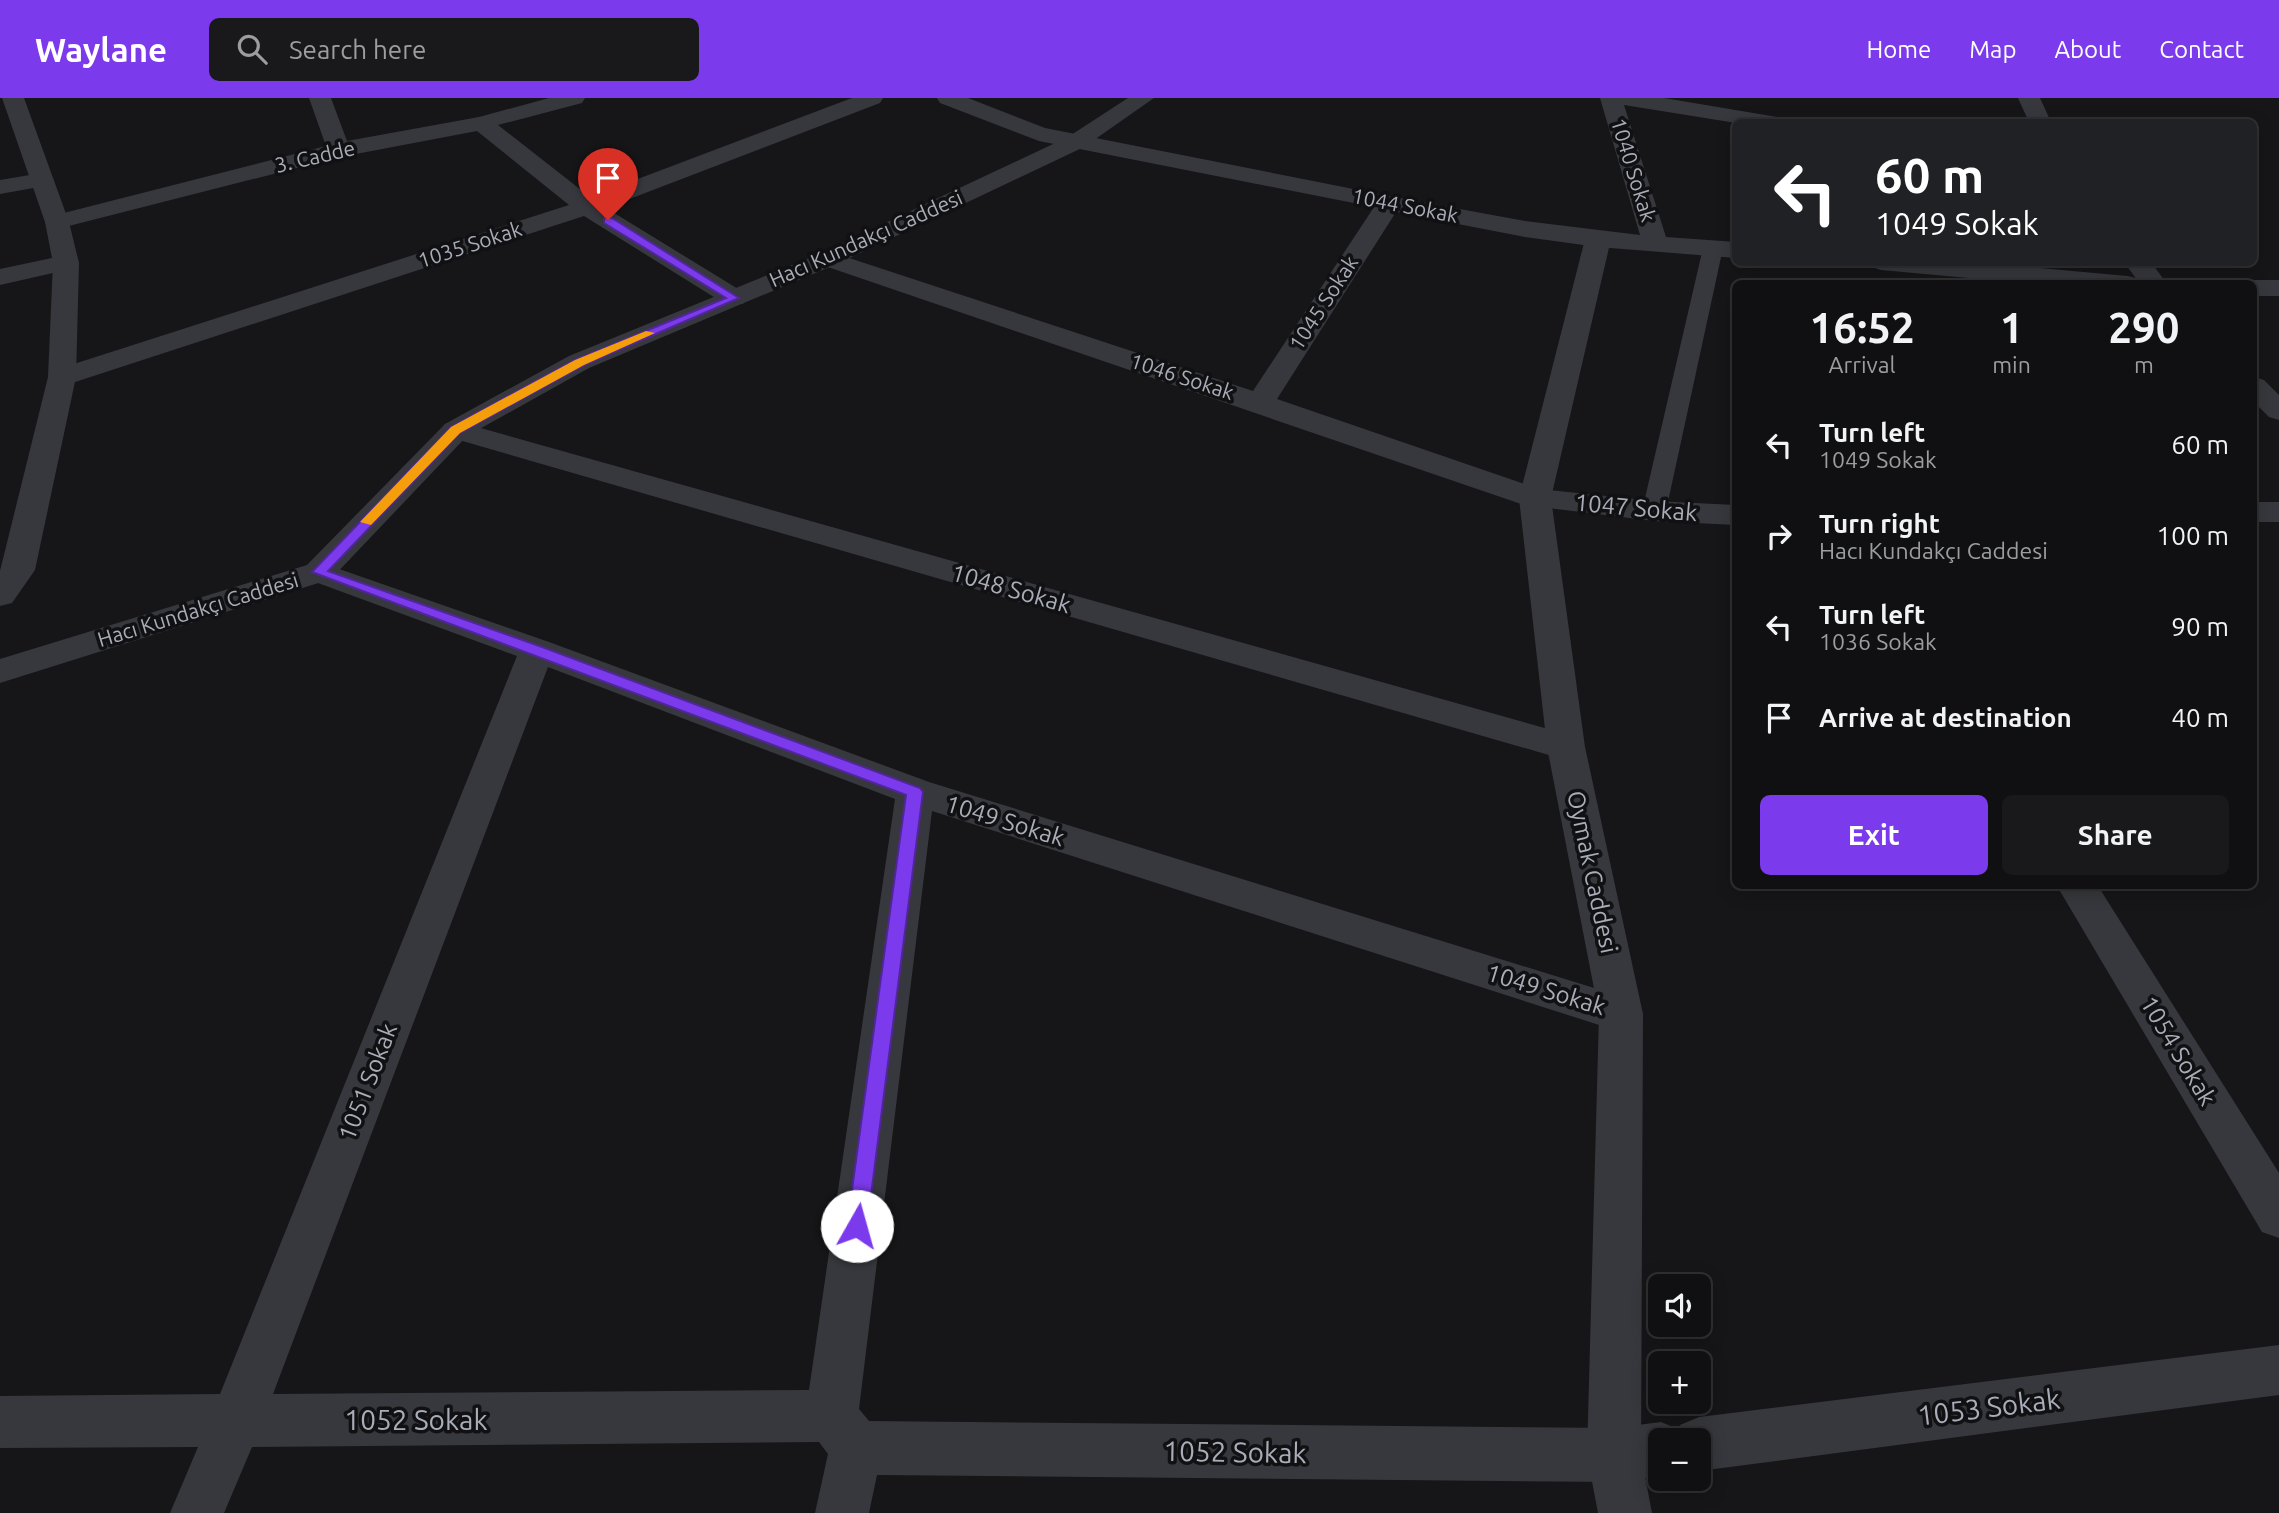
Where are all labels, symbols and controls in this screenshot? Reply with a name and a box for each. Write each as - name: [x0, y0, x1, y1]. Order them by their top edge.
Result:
- search box: [209, 18, 699, 81]
- icon: search: [233, 30, 271, 68]
- text: Waylane: [35, 31, 167, 68]
- text: Search here: [289, 35, 426, 64]
- text: Home: [1866, 36, 1931, 63]
- text: Map: [1969, 36, 2016, 63]
- text: About: [2054, 36, 2121, 63]
- text: Contact: [2159, 36, 2244, 63]
- street label: 1040 Sokak: [1607, 115, 1661, 225]
- street label: 3. Cadde: [272, 135, 357, 177]
- icon: left: [1760, 147, 1851, 238]
- text: 60 m: [1875, 147, 1984, 202]
- pin: [578, 148, 638, 220]
- icon: arrive: [589, 159, 627, 197]
- street label: 1044 Sokak: [1350, 183, 1461, 227]
- street label: Hacı Kundakçı Caddesi: [765, 185, 966, 292]
- text: 1049 Sokak: [1875, 205, 2039, 241]
- street label: 1035 Sokak: [415, 216, 525, 272]
- street label: 1045 Sokak: [1284, 251, 1363, 354]
- text: 16:52: [1810, 304, 1915, 351]
- text: 1: [2000, 304, 2023, 351]
- text: 290: [2108, 304, 2179, 351]
- street label: 1046 Sokak: [1127, 348, 1237, 404]
- text: Arrival: [1829, 352, 1896, 377]
- text: min: [1992, 352, 2031, 377]
- text: m: [2134, 352, 2154, 377]
- text: Turn left: [1819, 418, 1925, 447]
- icon: left: [1760, 426, 1798, 464]
- text: 60 m: [2171, 430, 2229, 459]
- text: 1049 Sokak: [1819, 447, 1937, 472]
- street label: 1047 Sokak: [1574, 489, 1698, 526]
- text: Turn right: [1819, 509, 1940, 538]
- icon: right: [1760, 517, 1798, 555]
- text: 100 m: [2157, 521, 2229, 550]
- text: Hacı Kundakçı Caddesi: [1819, 538, 2048, 563]
- street label: 1048 Sokak: [948, 559, 1074, 618]
- street label: Hacı Kundakçı Caddesi: [94, 567, 301, 651]
- text: Turn left: [1819, 600, 1925, 629]
- icon: left: [1760, 608, 1798, 646]
- text: 90 m: [2171, 612, 2229, 641]
- text: 1036 Sokak: [1819, 629, 1937, 654]
- icon: arrive: [1760, 699, 1798, 737]
- text: Arrive at destination: [1819, 703, 2072, 732]
- text: 40 m: [2171, 703, 2229, 732]
- street label: Oymak Caddesi: [1562, 788, 1623, 956]
- street label: 1049 Sokak: [942, 790, 1068, 851]
- button: Exit: [1760, 795, 1988, 875]
- button: Share: [2002, 795, 2229, 875]
- street label: 1049 Sokak: [1483, 959, 1609, 1020]
- street label: 1054 Sokak: [2135, 991, 2222, 1110]
- street label: 1051 Sokak: [333, 1020, 402, 1144]
- position arrow: [820, 1189, 894, 1263]
- map controls: [1648, 1274, 1711, 1491]
- button: sound: [1648, 1274, 1711, 1337]
- button: +: [1648, 1351, 1711, 1414]
- street label: 1053 Sokak: [1916, 1382, 2062, 1431]
- street label: 1052 Sokak: [344, 1404, 488, 1435]
- button: −: [1648, 1428, 1711, 1491]
- street label: 1052 Sokak: [1163, 1435, 1307, 1468]

